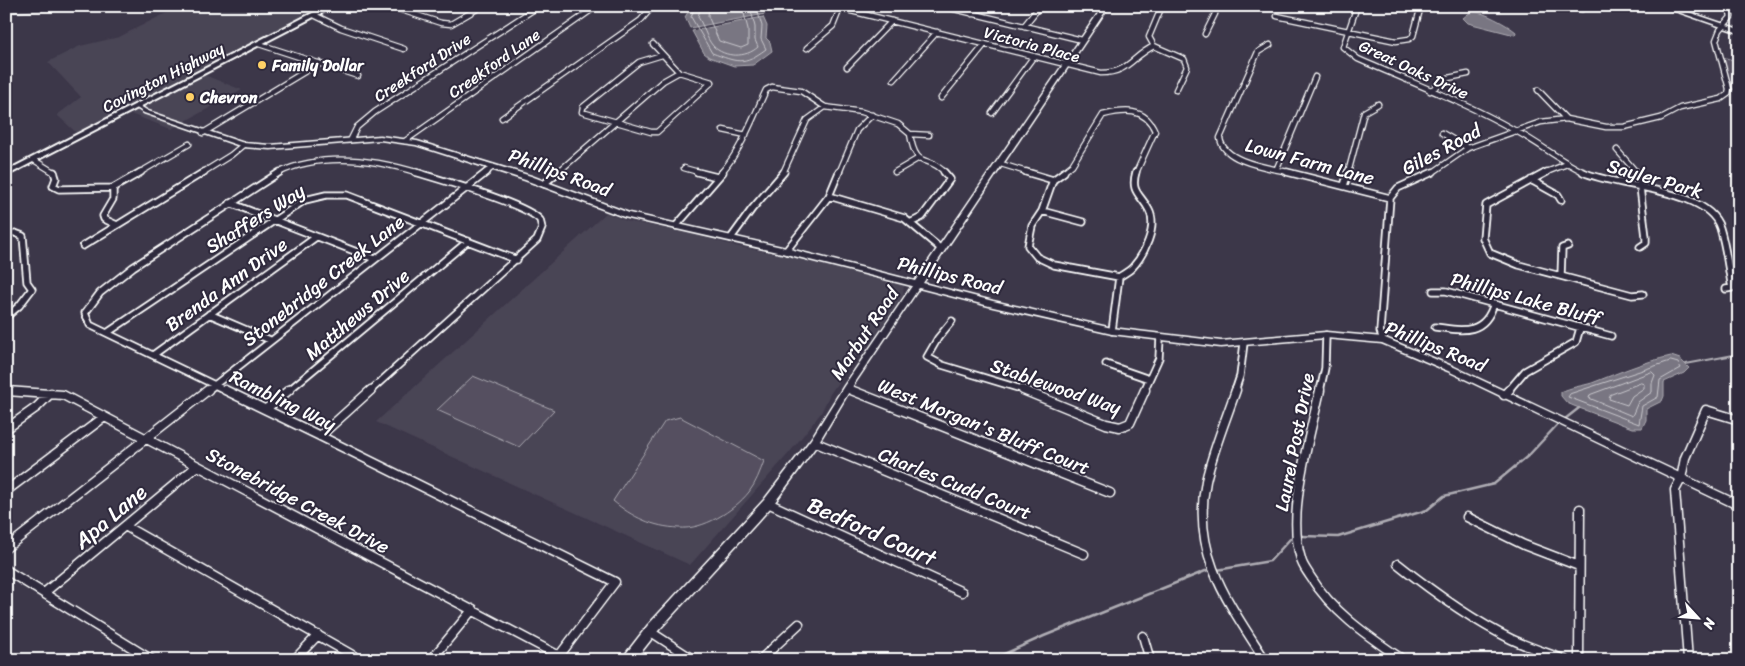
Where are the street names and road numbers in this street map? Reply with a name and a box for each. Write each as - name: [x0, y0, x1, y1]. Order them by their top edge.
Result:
- street label: Victoria Place: [981, 18, 1083, 71]
- street label: Creekford Lane: [442, 21, 547, 106]
- street label: Creekford Drive: [368, 25, 477, 110]
- street label: Great Oaks Drive: [1354, 31, 1474, 108]
- street label: Covington Highway: [97, 34, 230, 121]
- street label: Giles Road: [1395, 114, 1489, 184]
- street label: Lown Farm Lane: [1242, 128, 1378, 195]
- street label: Phillips Road: [504, 139, 618, 207]
- street label: Sayler Park: [1603, 149, 1707, 208]
- street label: Shaffers Way: [199, 175, 312, 262]
- street label: Stonebridge Creek Lane: [235, 206, 412, 355]
- street label: Brenda Ann Drive: [158, 228, 295, 340]
- street label: Phillips Road: [894, 247, 1008, 305]
- street label: Matthews Drive: [297, 260, 418, 369]
- street label: Phillips Lake Bluff: [1447, 263, 1608, 335]
- street label: Marbut Road: [821, 278, 909, 387]
- street label: Phillips Road: [1380, 311, 1493, 383]
- street label: Stablewood Way: [986, 349, 1126, 424]
- street label: Rambling Way: [224, 360, 342, 441]
- street label: West Morgan's Bluff Court: [873, 369, 1095, 484]
- street label: Laurel Post Drive: [1265, 370, 1324, 514]
- street label: Stonebridge Creek Drive: [200, 438, 396, 563]
- street label: Charles Cudd Court: [873, 438, 1036, 529]
- street label: Apa Lane: [64, 473, 156, 560]
- street label: Bedford Court: [801, 486, 944, 578]

